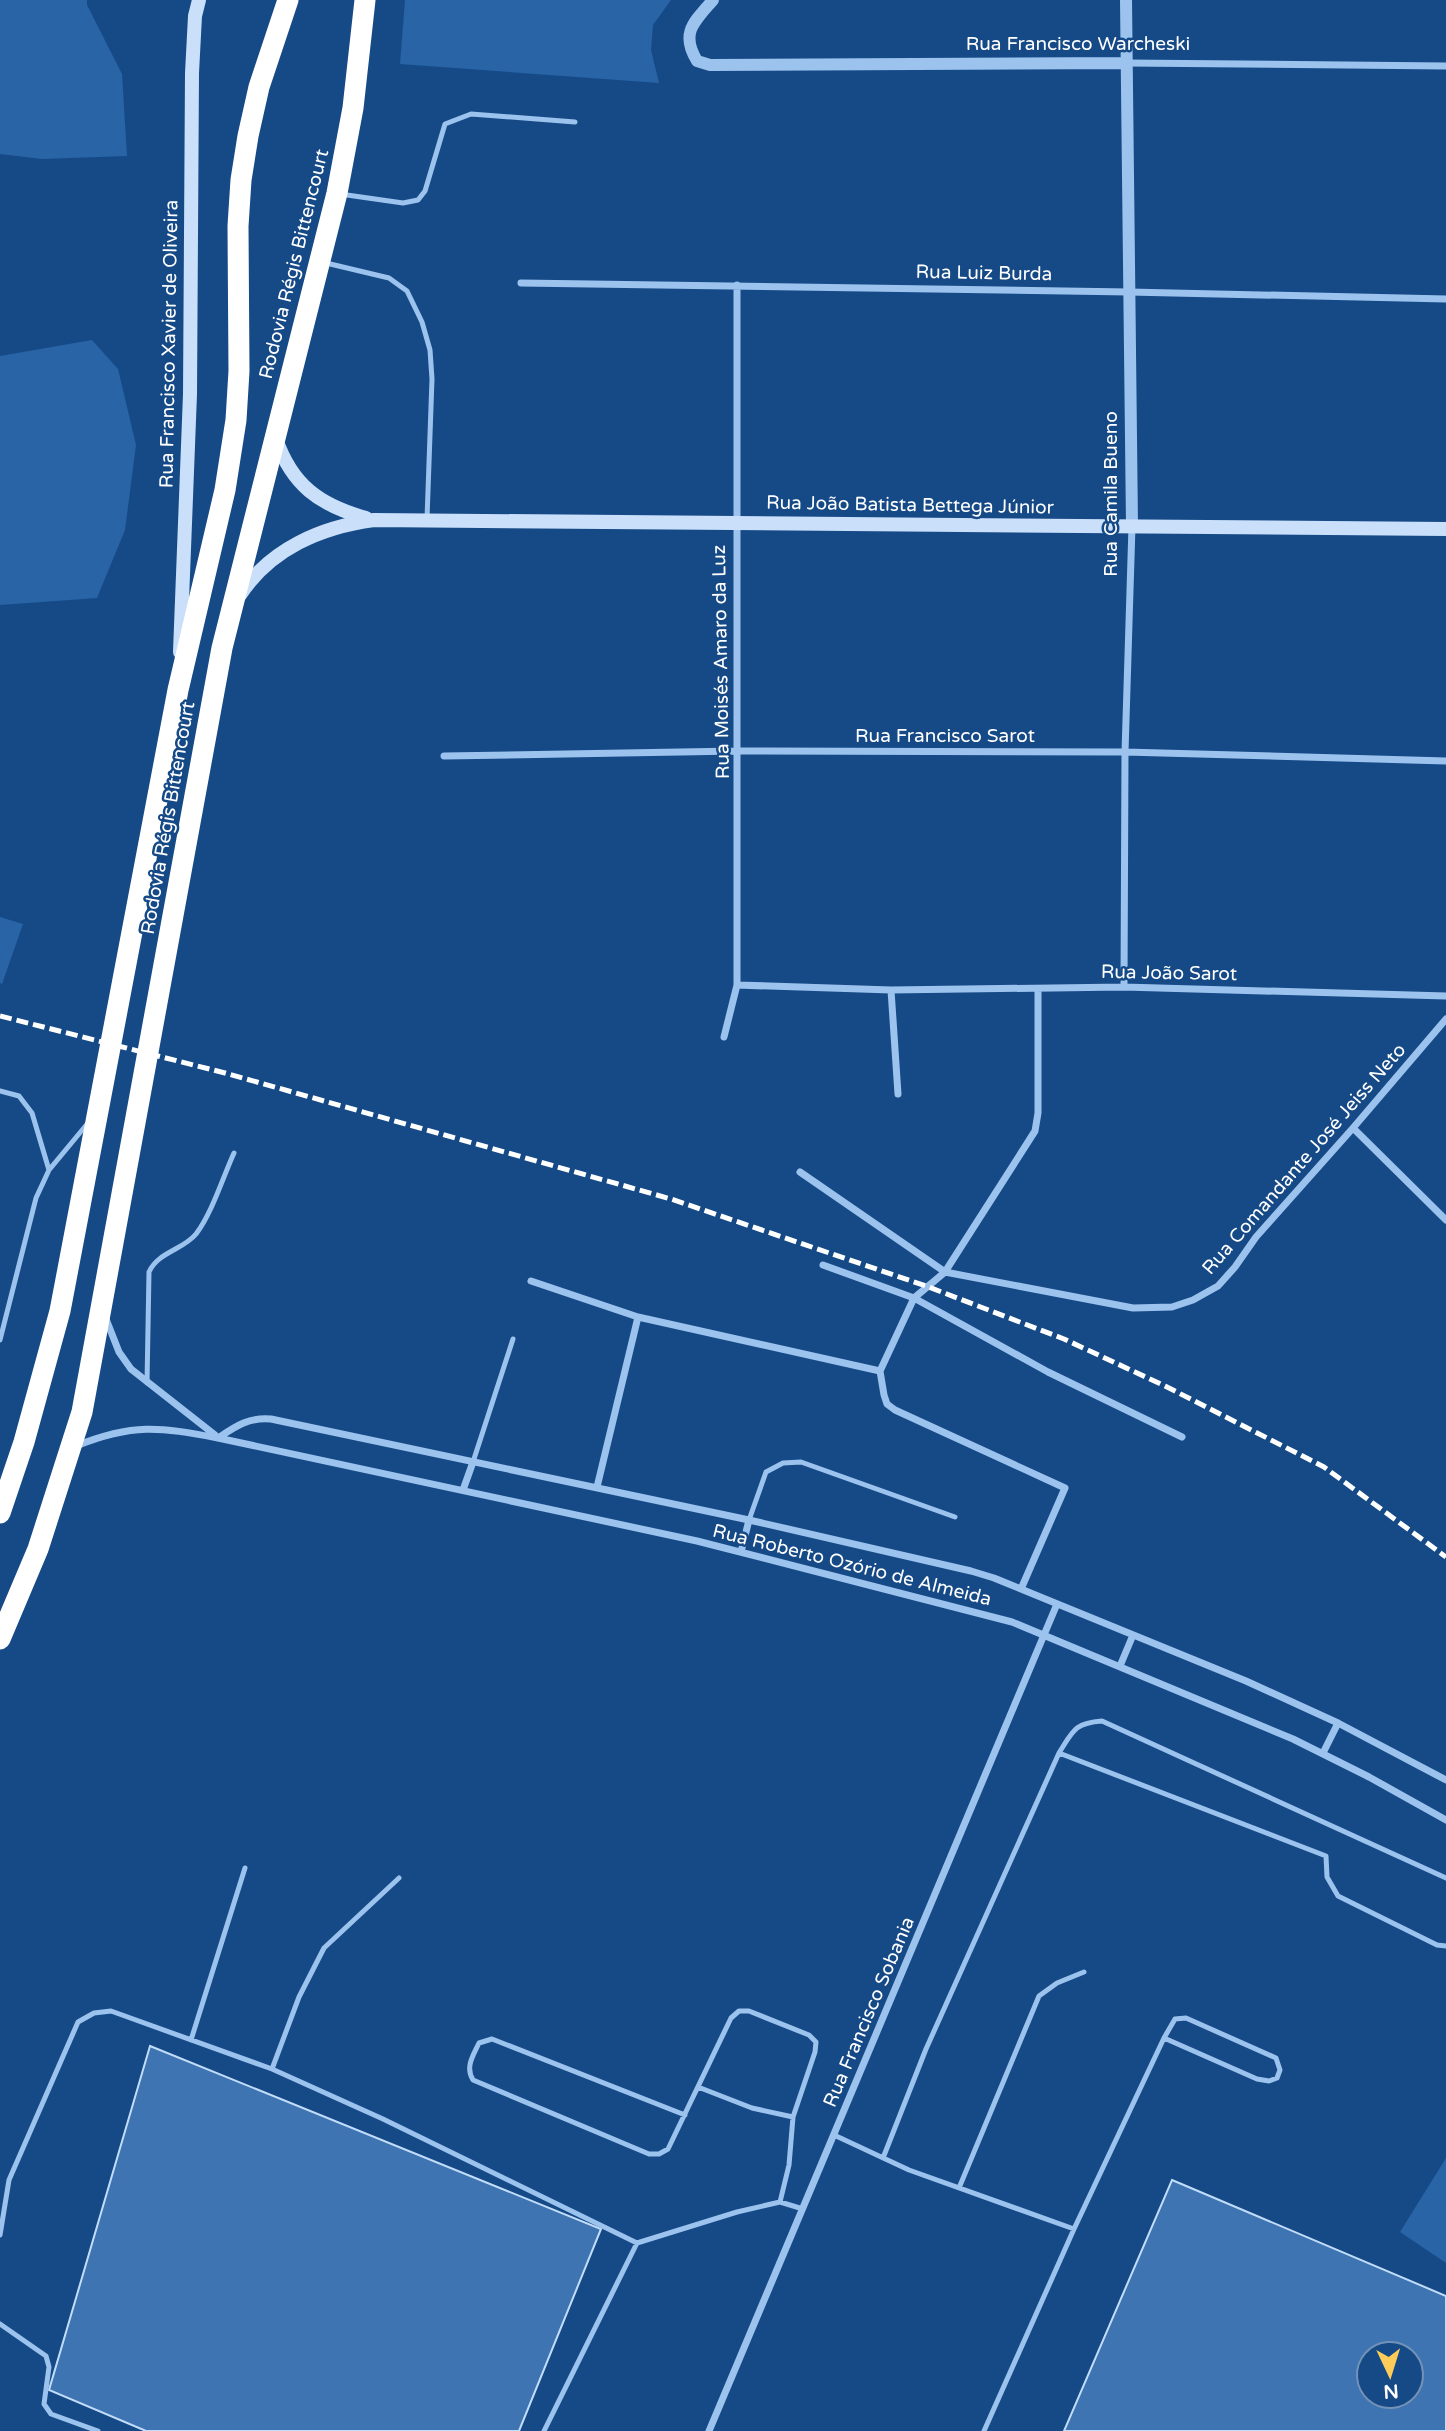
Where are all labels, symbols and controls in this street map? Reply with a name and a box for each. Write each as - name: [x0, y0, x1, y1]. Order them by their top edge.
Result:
- street label: Rua Francisco Warcheski: [966, 33, 1190, 55]
- street label: Rodovia Régis Bittencourt: [255, 147, 333, 381]
- street label: Rua Francisco Xavier de Oliveira: [155, 200, 183, 488]
- street label: Rua Luiz Burda: [915, 261, 1053, 285]
- street label: Rua Camila Bueno: [1100, 411, 1122, 577]
- street label: Rua João Batista Bettega Júnior: [766, 491, 1055, 519]
- street label: Rua Moisés Amaro da Luz: [708, 545, 734, 779]
- street label: Rodovia Régis Bittencourt: [137, 700, 199, 936]
- street label: Rua Francisco Sarot: [855, 725, 1035, 747]
- street label: Rua João Sarot: [1101, 961, 1237, 985]
- street label: Rua Comandante José Jeiss Neto: [1198, 1039, 1410, 1279]
- street label: Rua Roberto Ozório de Almeida: [710, 1520, 994, 1610]
- street label: Rua Francisco Sobania: [819, 1913, 919, 2111]
- north arrow: [1355, 2340, 1425, 2410]
- text: N: [1383, 2379, 1399, 2402]

